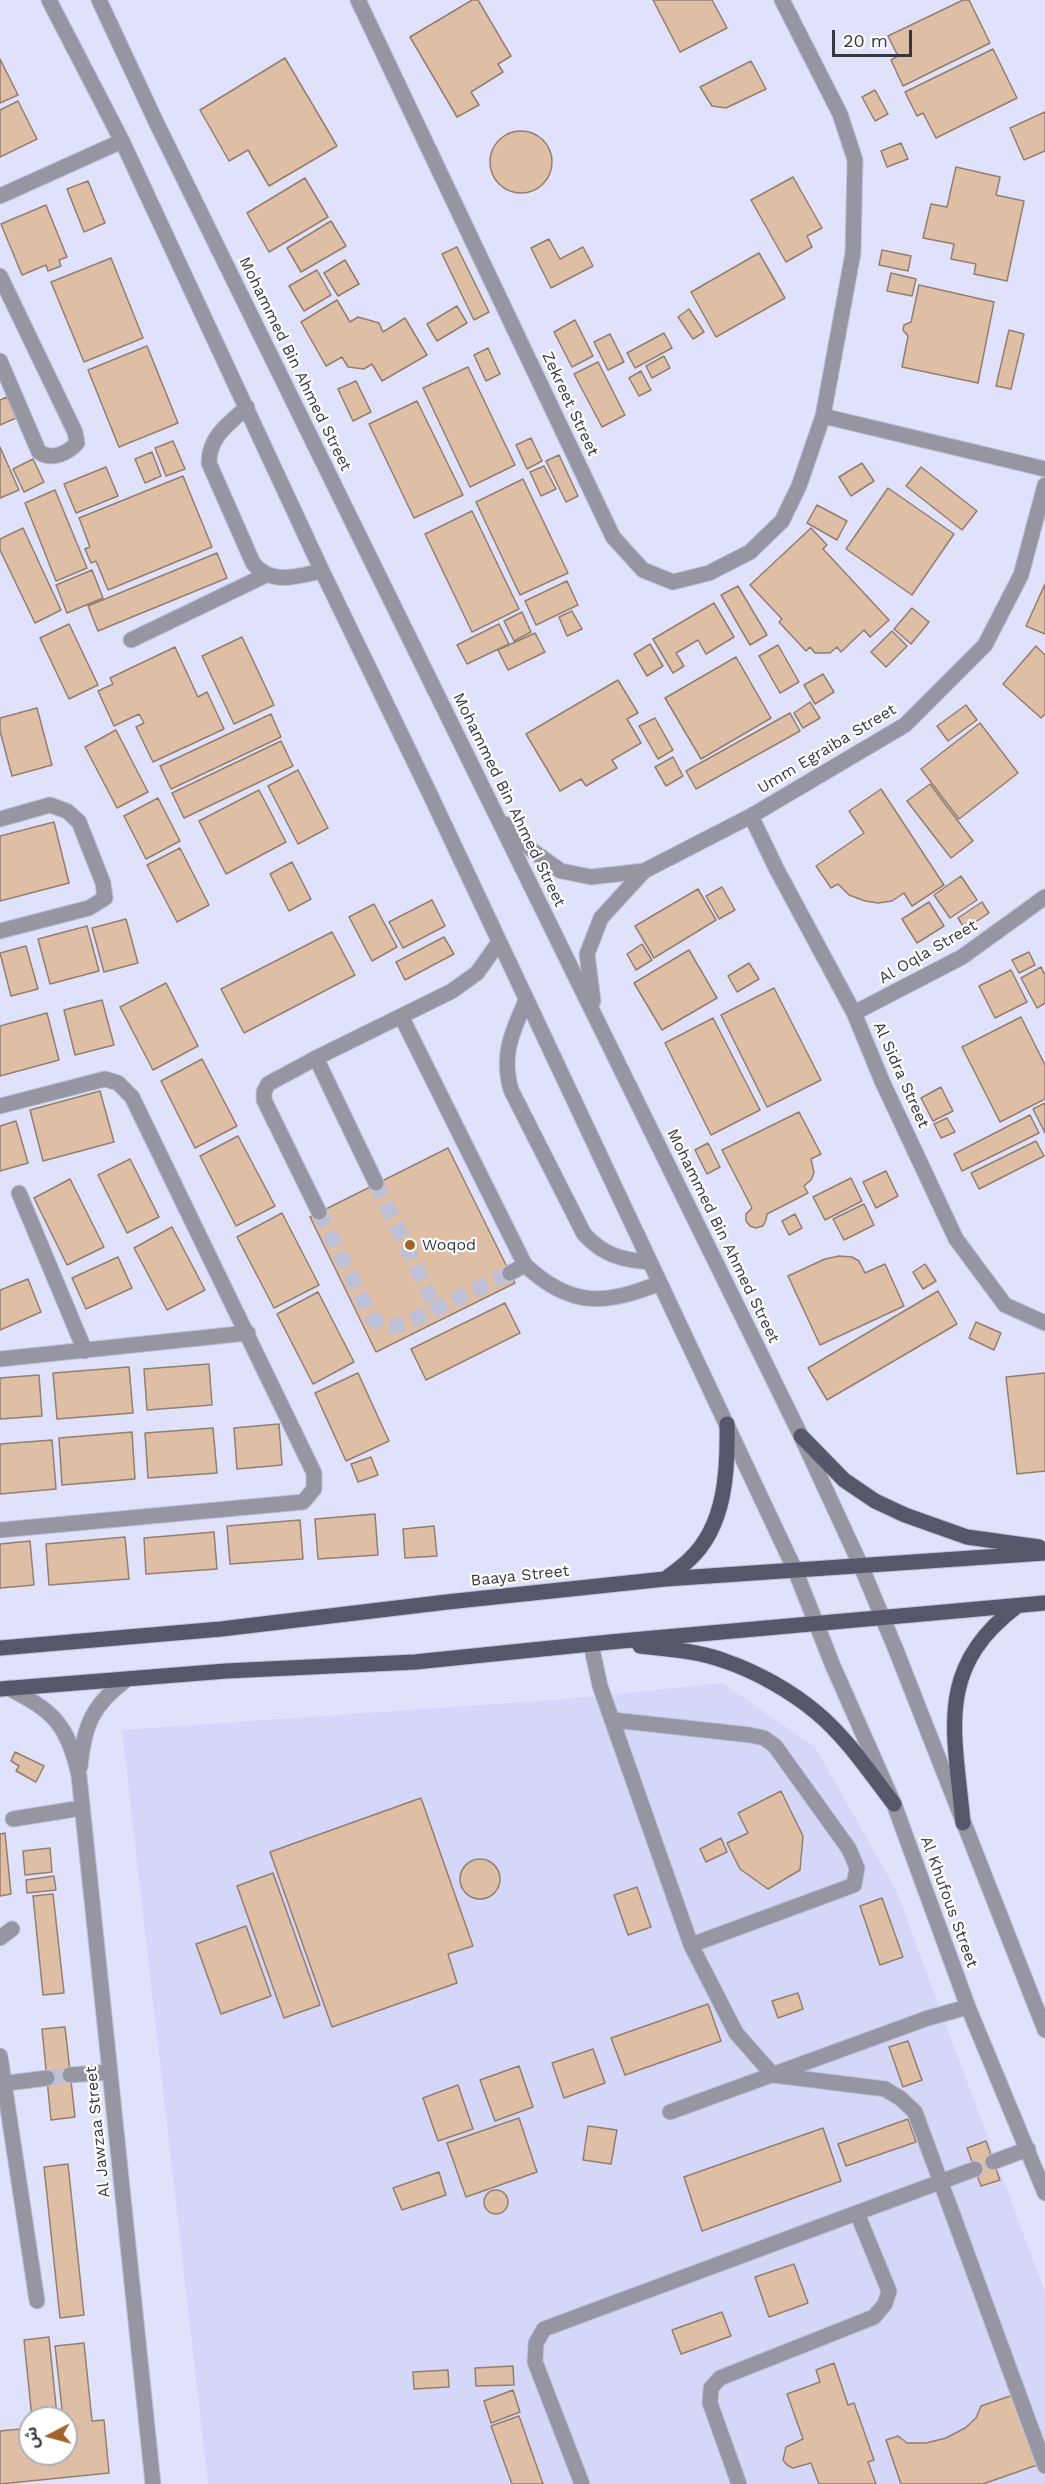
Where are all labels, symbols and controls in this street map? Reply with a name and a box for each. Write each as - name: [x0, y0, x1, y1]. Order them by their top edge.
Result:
- scale bar: [835, 18, 914, 56]
- text: 20 m: [843, 30, 888, 51]
- street label: Mohammed Bin Ahmed Street: [235, 254, 355, 474]
- street label: Zekreet Street: [537, 349, 603, 459]
- street label: Mohammed Bin Ahmed Street: [449, 690, 569, 910]
- street label: Umm Egraiba Street: [754, 700, 900, 798]
- street label: Al Oqla Street: [875, 916, 981, 988]
- street label: Al Sidra Street: [869, 1019, 933, 1131]
- street label: Mohammed Bin Ahmed Street: [663, 1126, 783, 1346]
- place label: Woqod: [422, 1235, 476, 1255]
- marker: Woqod: [403, 1238, 417, 1252]
- street label: Baaya Street: [470, 1561, 570, 1591]
- street label: Al Khufous Street: [916, 1834, 982, 1970]
- street label: Al Jawzaa Street: [82, 2065, 114, 2199]
- north arrow: [18, 2406, 78, 2466]
- text: ش: [21, 2426, 42, 2450]

